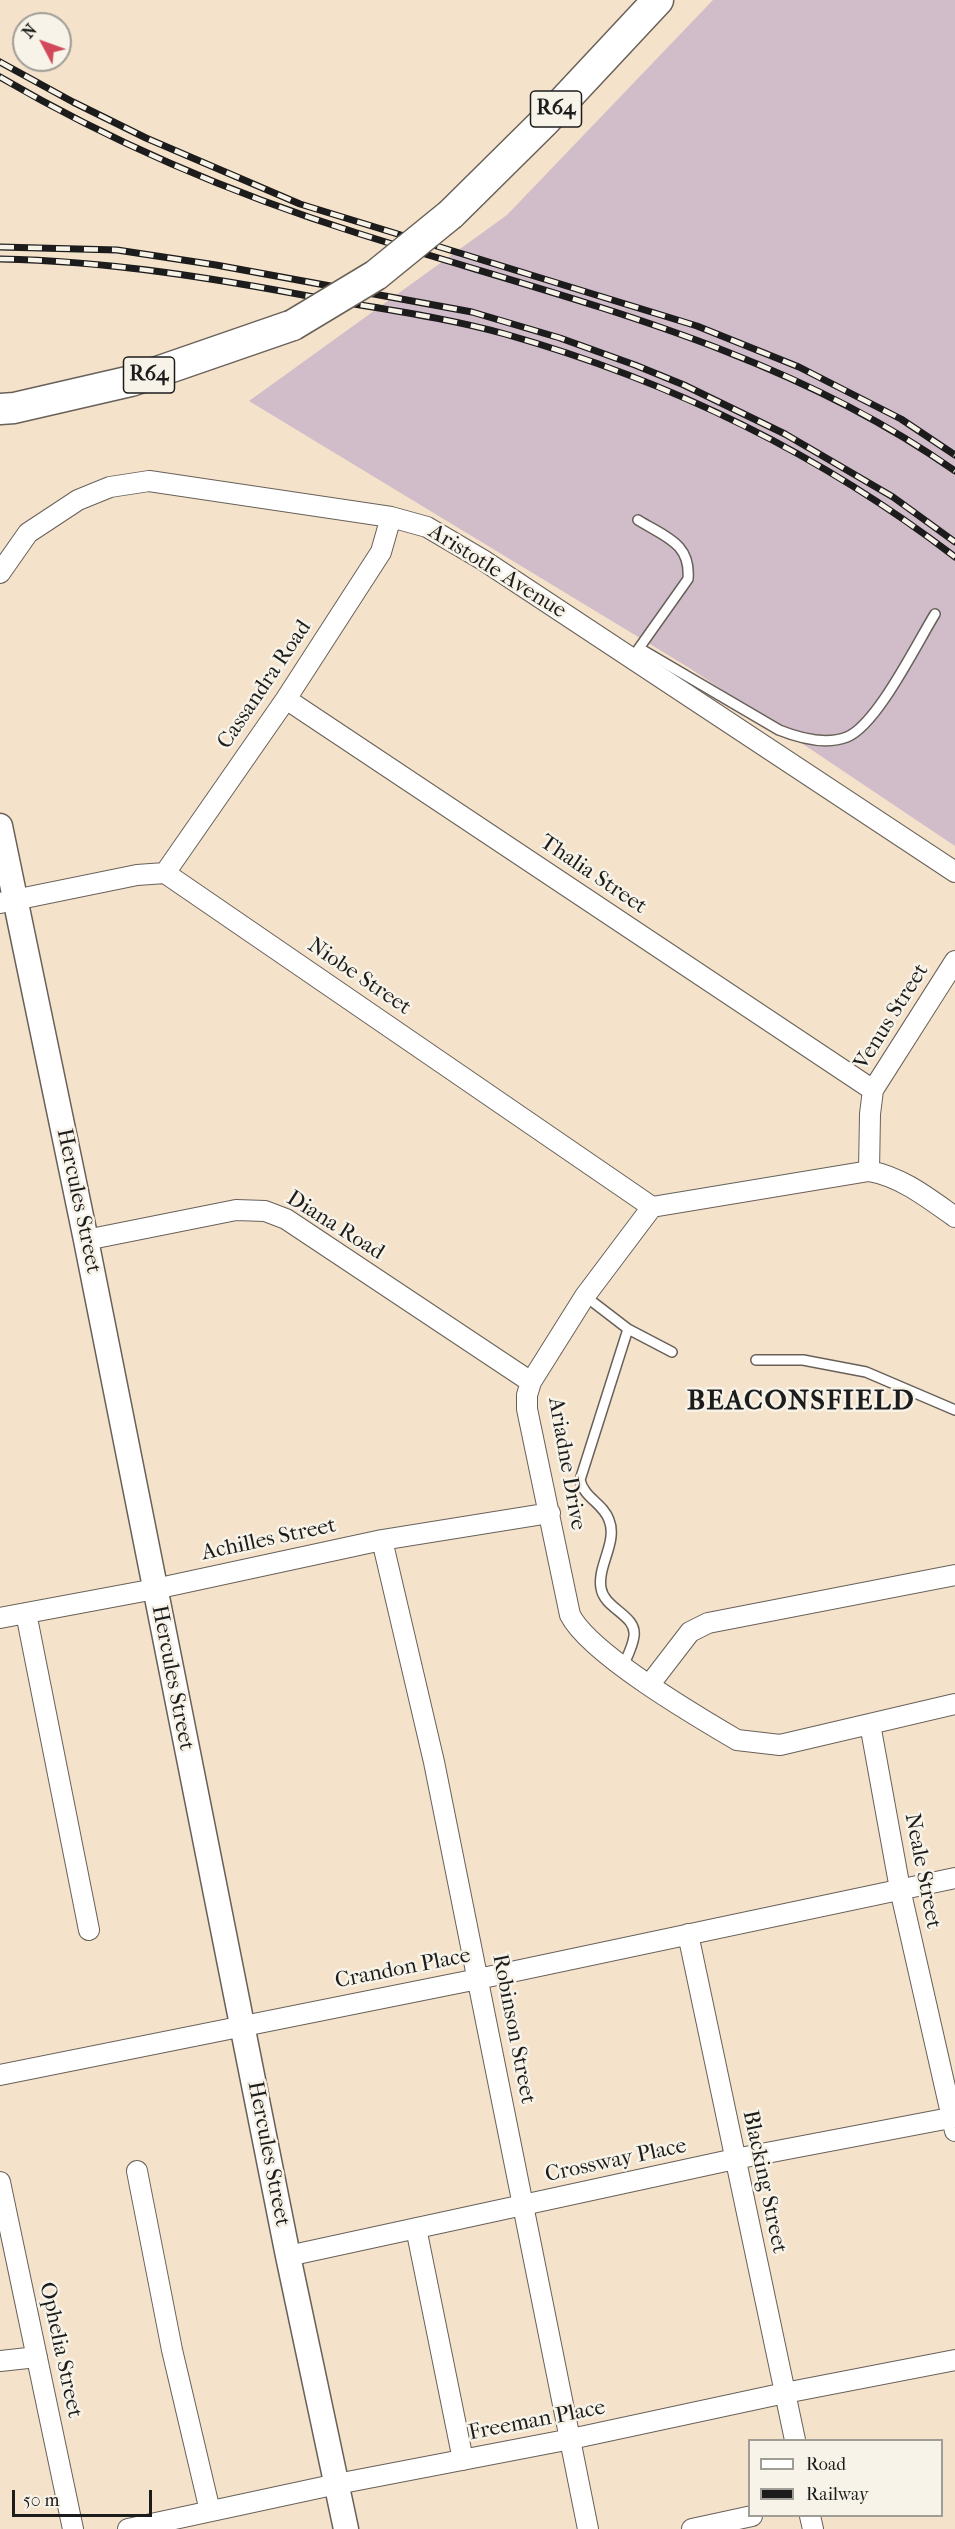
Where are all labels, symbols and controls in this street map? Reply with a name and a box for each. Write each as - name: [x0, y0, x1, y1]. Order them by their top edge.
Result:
- north arrow: [12, 12, 72, 72]
- text: N: [18, 20, 41, 42]
- road number: R64: [530, 91, 582, 127]
- road number: R64: [124, 357, 174, 393]
- street label: Aristotle Avenue: [423, 519, 571, 625]
- street label: Cassandra Road: [212, 616, 318, 754]
- street label: Thalia Street: [534, 830, 652, 920]
- street label: Niobe Street: [302, 933, 416, 1021]
- street label: Venus Street: [849, 959, 935, 1075]
- street label: Hercules Street: [50, 1126, 106, 1276]
- street label: Diana Road: [281, 1186, 389, 1266]
- district label: BEACONSFIELD: [687, 1385, 915, 1419]
- street label: Ariadne Drive: [541, 1396, 591, 1532]
- street label: Achilles Street: [199, 1513, 339, 1567]
- street label: Hercules Street: [145, 1603, 199, 1753]
- street label: Neale Street: [898, 1811, 946, 1931]
- street label: Crandon Place: [333, 1943, 473, 1995]
- street label: Robinson Street: [486, 1952, 540, 2106]
- street label: Hercules Street: [241, 2079, 295, 2229]
- street label: Blacking Street: [736, 2108, 792, 2256]
- street label: Crossway Place: [543, 2133, 689, 2189]
- street label: Ophelia Street: [33, 2280, 87, 2420]
- street label: Freeman Place: [466, 2395, 608, 2447]
- legend: [748, 2439, 943, 2517]
- text: Road: [806, 2454, 846, 2475]
- scale bar: [15, 2478, 154, 2516]
- text: Railway: [806, 2484, 869, 2505]
- text: 50 m: [23, 2490, 59, 2511]

